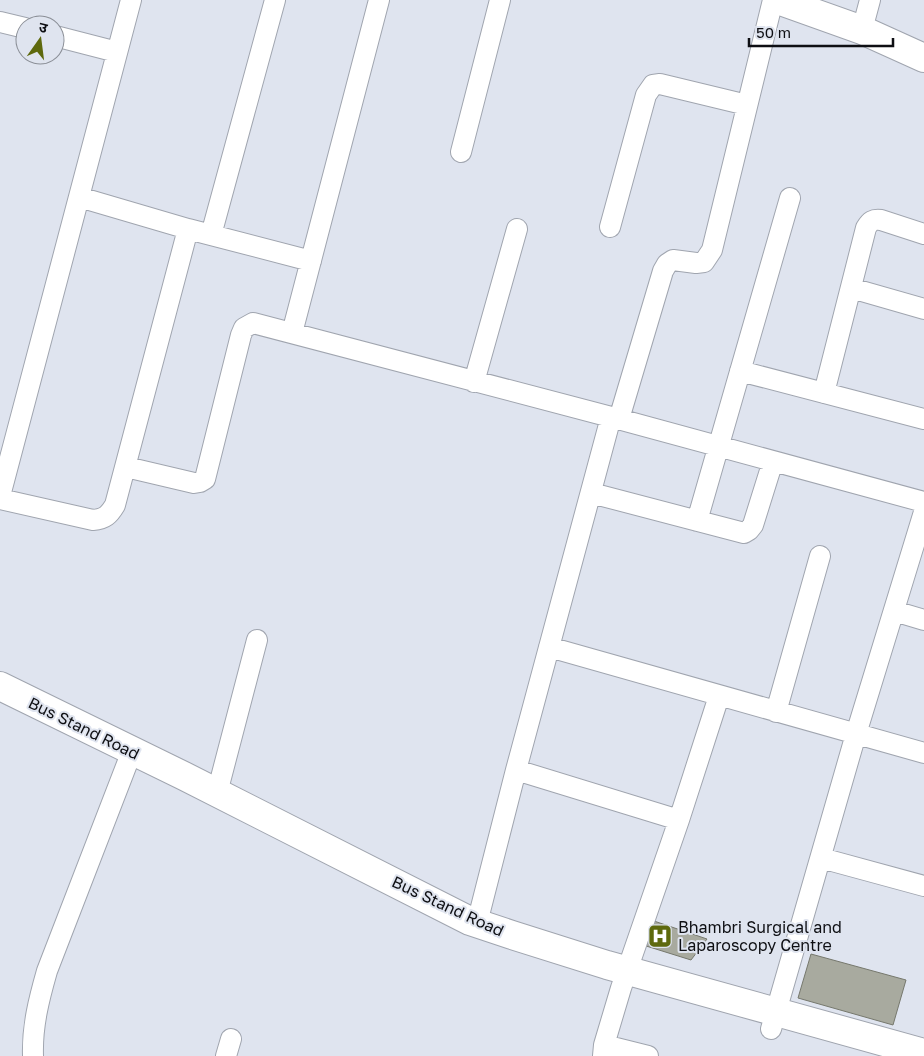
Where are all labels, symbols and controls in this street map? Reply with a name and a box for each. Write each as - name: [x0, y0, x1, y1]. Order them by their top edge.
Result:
- north arrow: [15, 15, 65, 65]
- scale bar: [749, 15, 893, 47]
- text: उ: [37, 18, 50, 36]
- text: 50 m: [756, 23, 791, 41]
- street label: Bus Stand Road: [25, 692, 143, 764]
- street label: Bus Stand Road: [389, 871, 507, 941]
- place label: Bhambri Surgical and Laparoscopy Centre: [678, 917, 842, 955]
- hospital icon: Bhambri Surgical and Laparoscopy Centre: [647, 923, 673, 949]

